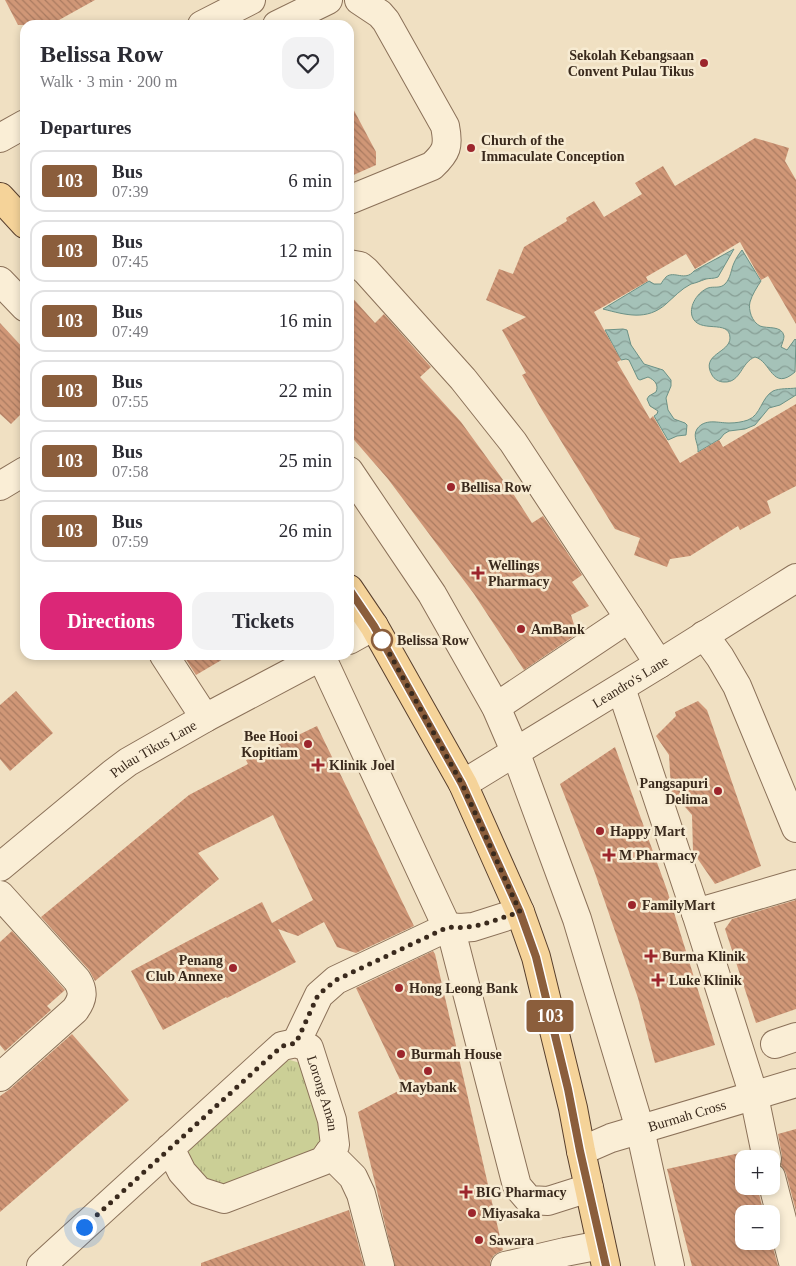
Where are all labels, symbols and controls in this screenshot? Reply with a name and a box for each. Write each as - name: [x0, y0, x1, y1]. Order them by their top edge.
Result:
- button: heart: [282, 37, 334, 89]
- text: Belissa Row: [40, 41, 163, 67]
- place label: Sekolah Kebangsaan Convent Pulau Tikus: [568, 48, 695, 79]
- marker: Sekolah Kebangsaan Convent Pulau Tikus: [698, 57, 710, 69]
- text: Walk · 3 min · 200 m: [40, 73, 177, 90]
- text: Departures: [40, 117, 131, 138]
- place label: Church of the Immaculate Conception: [481, 133, 625, 164]
- marker: Church of the Immaculate Conception: [465, 142, 477, 154]
- text: Bus: [112, 161, 143, 182]
- text: 6 min: [288, 170, 332, 191]
- text: 103: [56, 171, 83, 191]
- text: 07:39: [112, 183, 148, 200]
- text: Bus: [112, 231, 143, 252]
- text: 12 min: [279, 240, 332, 261]
- text: 103: [56, 241, 83, 261]
- text: 07:45: [112, 253, 148, 270]
- text: Bus: [112, 301, 143, 322]
- text: 16 min: [279, 310, 332, 331]
- text: 103: [56, 311, 83, 331]
- text: 07:49: [112, 323, 148, 340]
- text: Bus: [112, 371, 143, 392]
- text: 22 min: [279, 380, 332, 401]
- text: 103: [56, 381, 83, 401]
- text: 07:55: [112, 393, 148, 410]
- text: Bus: [112, 441, 143, 462]
- text: 25 min: [279, 450, 332, 471]
- text: 103: [56, 451, 83, 471]
- text: 07:58: [112, 463, 148, 480]
- place label: Bellisa Row: [461, 480, 532, 495]
- marker: Bellisa Row: [445, 481, 457, 493]
- text: Bus: [112, 511, 143, 532]
- text: 26 min: [279, 520, 332, 541]
- text: 103: [56, 521, 83, 541]
- text: 07:59: [112, 533, 148, 550]
- place label: Wellings Pharmacy: [488, 558, 549, 589]
- marker: Wellings Pharmacy: [472, 567, 484, 579]
- button: Directions: [40, 592, 182, 650]
- button: Tickets: [192, 592, 334, 650]
- place label: AmBank: [531, 622, 585, 637]
- marker: AmBank: [515, 623, 527, 635]
- marker: Belissa Row: [371, 629, 393, 651]
- place label: Belissa Row: [397, 633, 470, 648]
- street label: Leandro's Lane: [590, 653, 671, 711]
- street label: Pulau Tikus Lane: [107, 717, 199, 781]
- place label: Bee Hooi Kopitiam: [241, 729, 298, 760]
- marker: Bee Hooi Kopitiam: [302, 738, 314, 750]
- marker: Klinik Joel: [311, 758, 325, 772]
- place label: Klinik Joel: [329, 758, 395, 773]
- place label: Pangsapuri Delima: [640, 776, 708, 807]
- marker: Pangsapuri Delima: [712, 785, 724, 797]
- place label: Happy Mart: [610, 824, 685, 839]
- marker: Happy Mart: [594, 825, 606, 837]
- place label: M Pharmacy: [619, 848, 697, 863]
- marker: M Pharmacy: [603, 849, 615, 861]
- place label: FamilyMart: [642, 898, 715, 913]
- marker: FamilyMart: [626, 899, 638, 911]
- marker: Burma Klinik: [644, 949, 658, 963]
- place label: Burma Klinik: [662, 949, 746, 964]
- place label: Penang Club Annexe: [146, 953, 223, 984]
- marker: Penang Club Annexe: [227, 962, 239, 974]
- marker: Luke Klinik: [651, 973, 665, 987]
- place label: Luke Klinik: [669, 973, 742, 988]
- place label: Hong Leong Bank: [409, 981, 518, 996]
- marker: Hong Leong Bank: [393, 982, 405, 994]
- line badge: 103: [521, 1000, 579, 1032]
- text: 103: [537, 1006, 564, 1026]
- place label: Burmah House: [411, 1047, 502, 1062]
- marker: Burmah House: [395, 1048, 407, 1060]
- street label: Lorong Aman: [304, 1054, 340, 1132]
- marker: Maybank: [422, 1065, 434, 1077]
- place label: Maybank: [399, 1080, 457, 1095]
- street label: Burmah Cross: [646, 1097, 728, 1135]
- map controls: [735, 1150, 780, 1250]
- button: +: [735, 1150, 780, 1195]
- place label: BIG Pharmacy: [476, 1185, 567, 1200]
- marker: BIG Pharmacy: [460, 1186, 472, 1198]
- button: −: [735, 1205, 780, 1250]
- place label: Miyasaka: [482, 1206, 540, 1221]
- marker: Miyasaka: [466, 1207, 478, 1219]
- your location: [72, 1215, 97, 1240]
- place label: Sawara: [489, 1233, 534, 1248]
- marker: Sawara: [473, 1234, 485, 1246]

